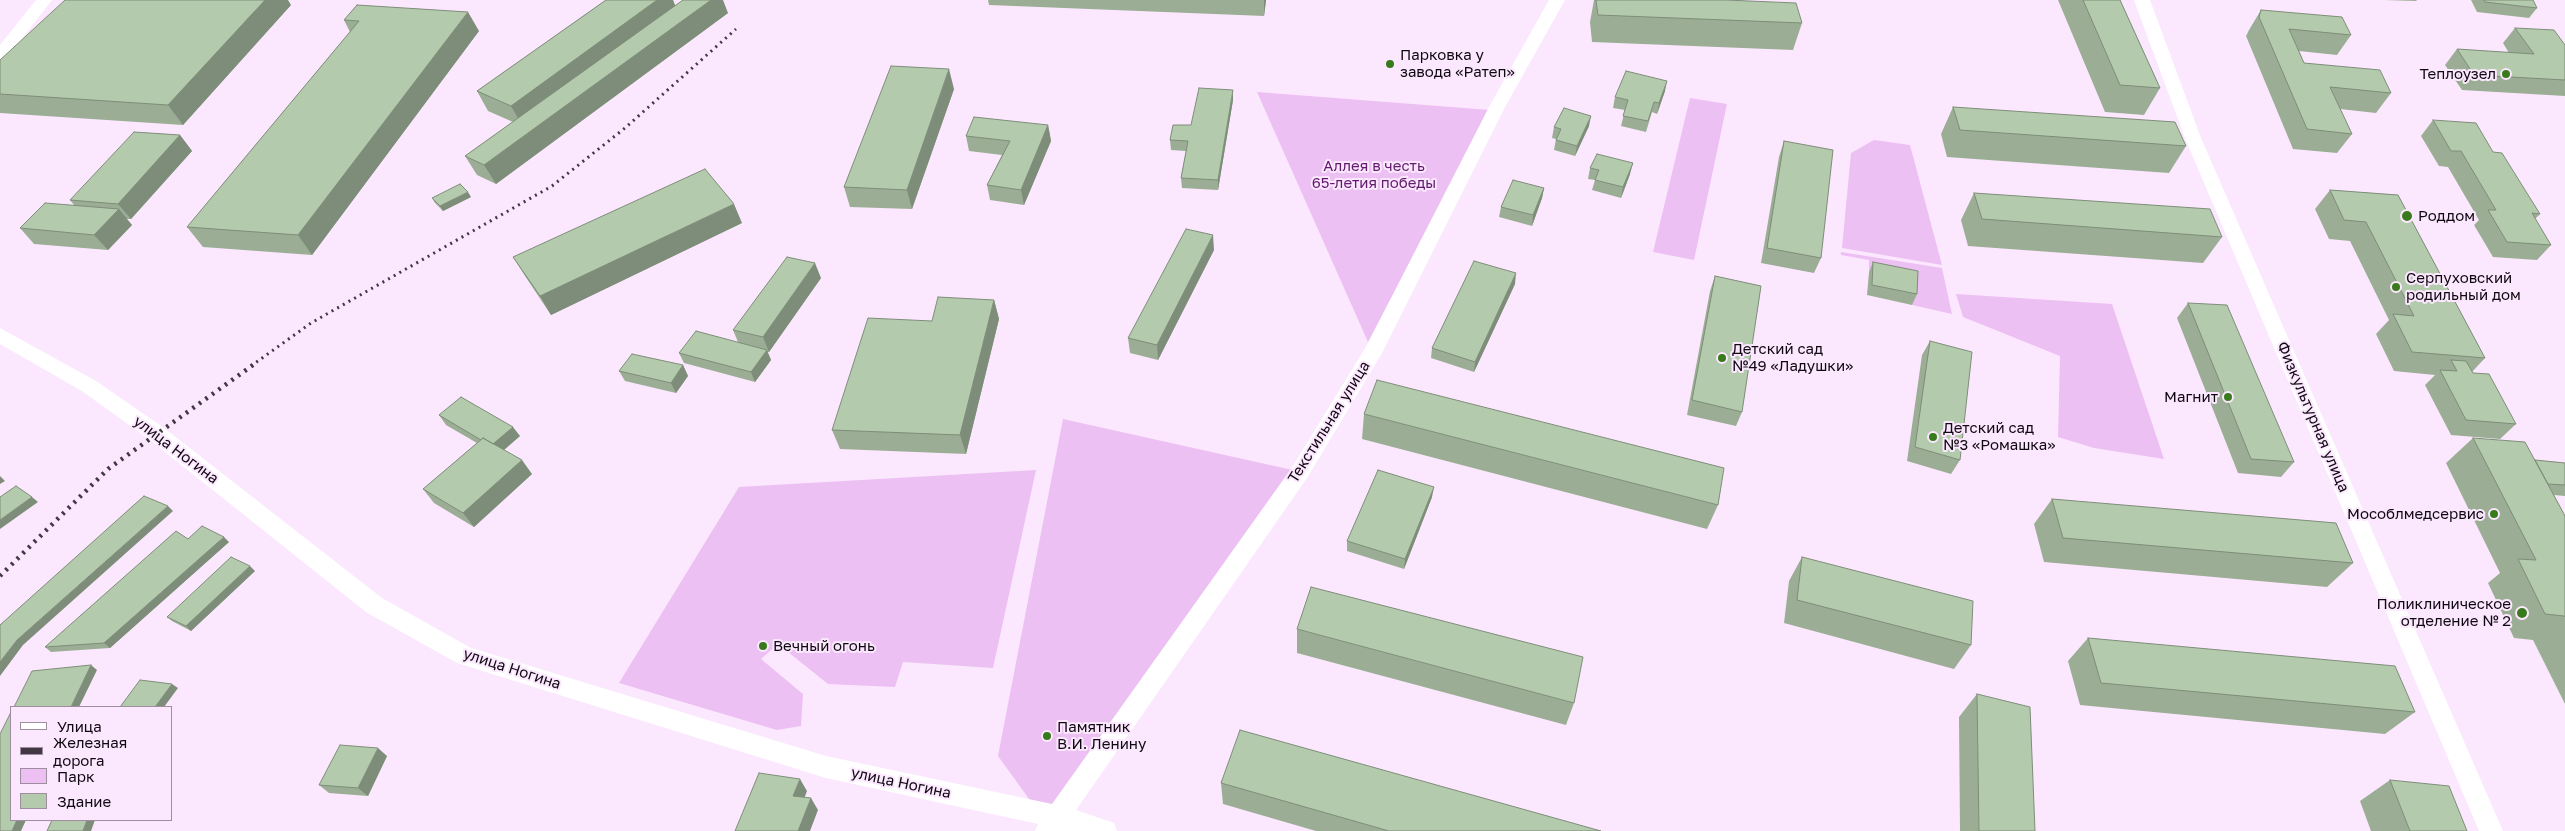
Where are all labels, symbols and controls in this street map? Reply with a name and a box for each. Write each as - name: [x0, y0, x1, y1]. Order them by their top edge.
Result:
- place label: Парковка у завода «Ратеп»: [1400, 46, 1515, 81]
- marker: Парковка у завода «Ратеп»: [1384, 58, 1396, 70]
- place label: Теплоузел: [2420, 65, 2496, 83]
- marker: Теплоузел: [2500, 68, 2512, 80]
- park label: Аллея в честь 65-летия победы: [1312, 157, 1436, 192]
- place label: Роддом: [2418, 207, 2475, 225]
- marker: Роддом: [2400, 209, 2414, 223]
- place label: Серпуховский родильный дом: [2406, 269, 2521, 304]
- marker: Серпуховский родильный дом: [2390, 281, 2402, 293]
- street label: Физкультурная улица: [2273, 339, 2353, 495]
- place label: Детский сад №49 «Ладушки»: [1732, 340, 1853, 375]
- marker: Детский сад №49 «Ладушки»: [1716, 352, 1728, 364]
- street label: Текстильная улица: [1284, 358, 1374, 486]
- place label: Магнит: [2164, 388, 2218, 406]
- marker: Магнит: [2222, 391, 2234, 403]
- street label: улица Ногина: [130, 412, 222, 488]
- place label: Детский сад №3 «Ромашка»: [1943, 419, 2055, 454]
- marker: Детский сад №3 «Ромашка»: [1927, 431, 1939, 443]
- place label: Мособлмедсервис: [2347, 505, 2484, 523]
- marker: Мособлмедсервис: [2488, 508, 2500, 520]
- place label: Поликлиническое отделение № 2: [2377, 595, 2511, 630]
- marker: Поликлиническое отделение № 2: [2515, 606, 2529, 620]
- place label: Вечный огонь: [773, 637, 875, 655]
- marker: Вечный огонь: [757, 640, 769, 652]
- street label: улица Ногина: [461, 645, 563, 693]
- legend: [10, 706, 172, 821]
- text: Улица: [57, 717, 102, 735]
- place label: Памятник В.И. Ленину: [1057, 718, 1146, 753]
- marker: Памятник В.И. Ленину: [1041, 730, 1053, 742]
- text: Железная дорога: [53, 733, 127, 769]
- street label: улица Ногина: [849, 764, 953, 802]
- text: Парк: [57, 767, 95, 785]
- text: Здание: [57, 792, 111, 810]

